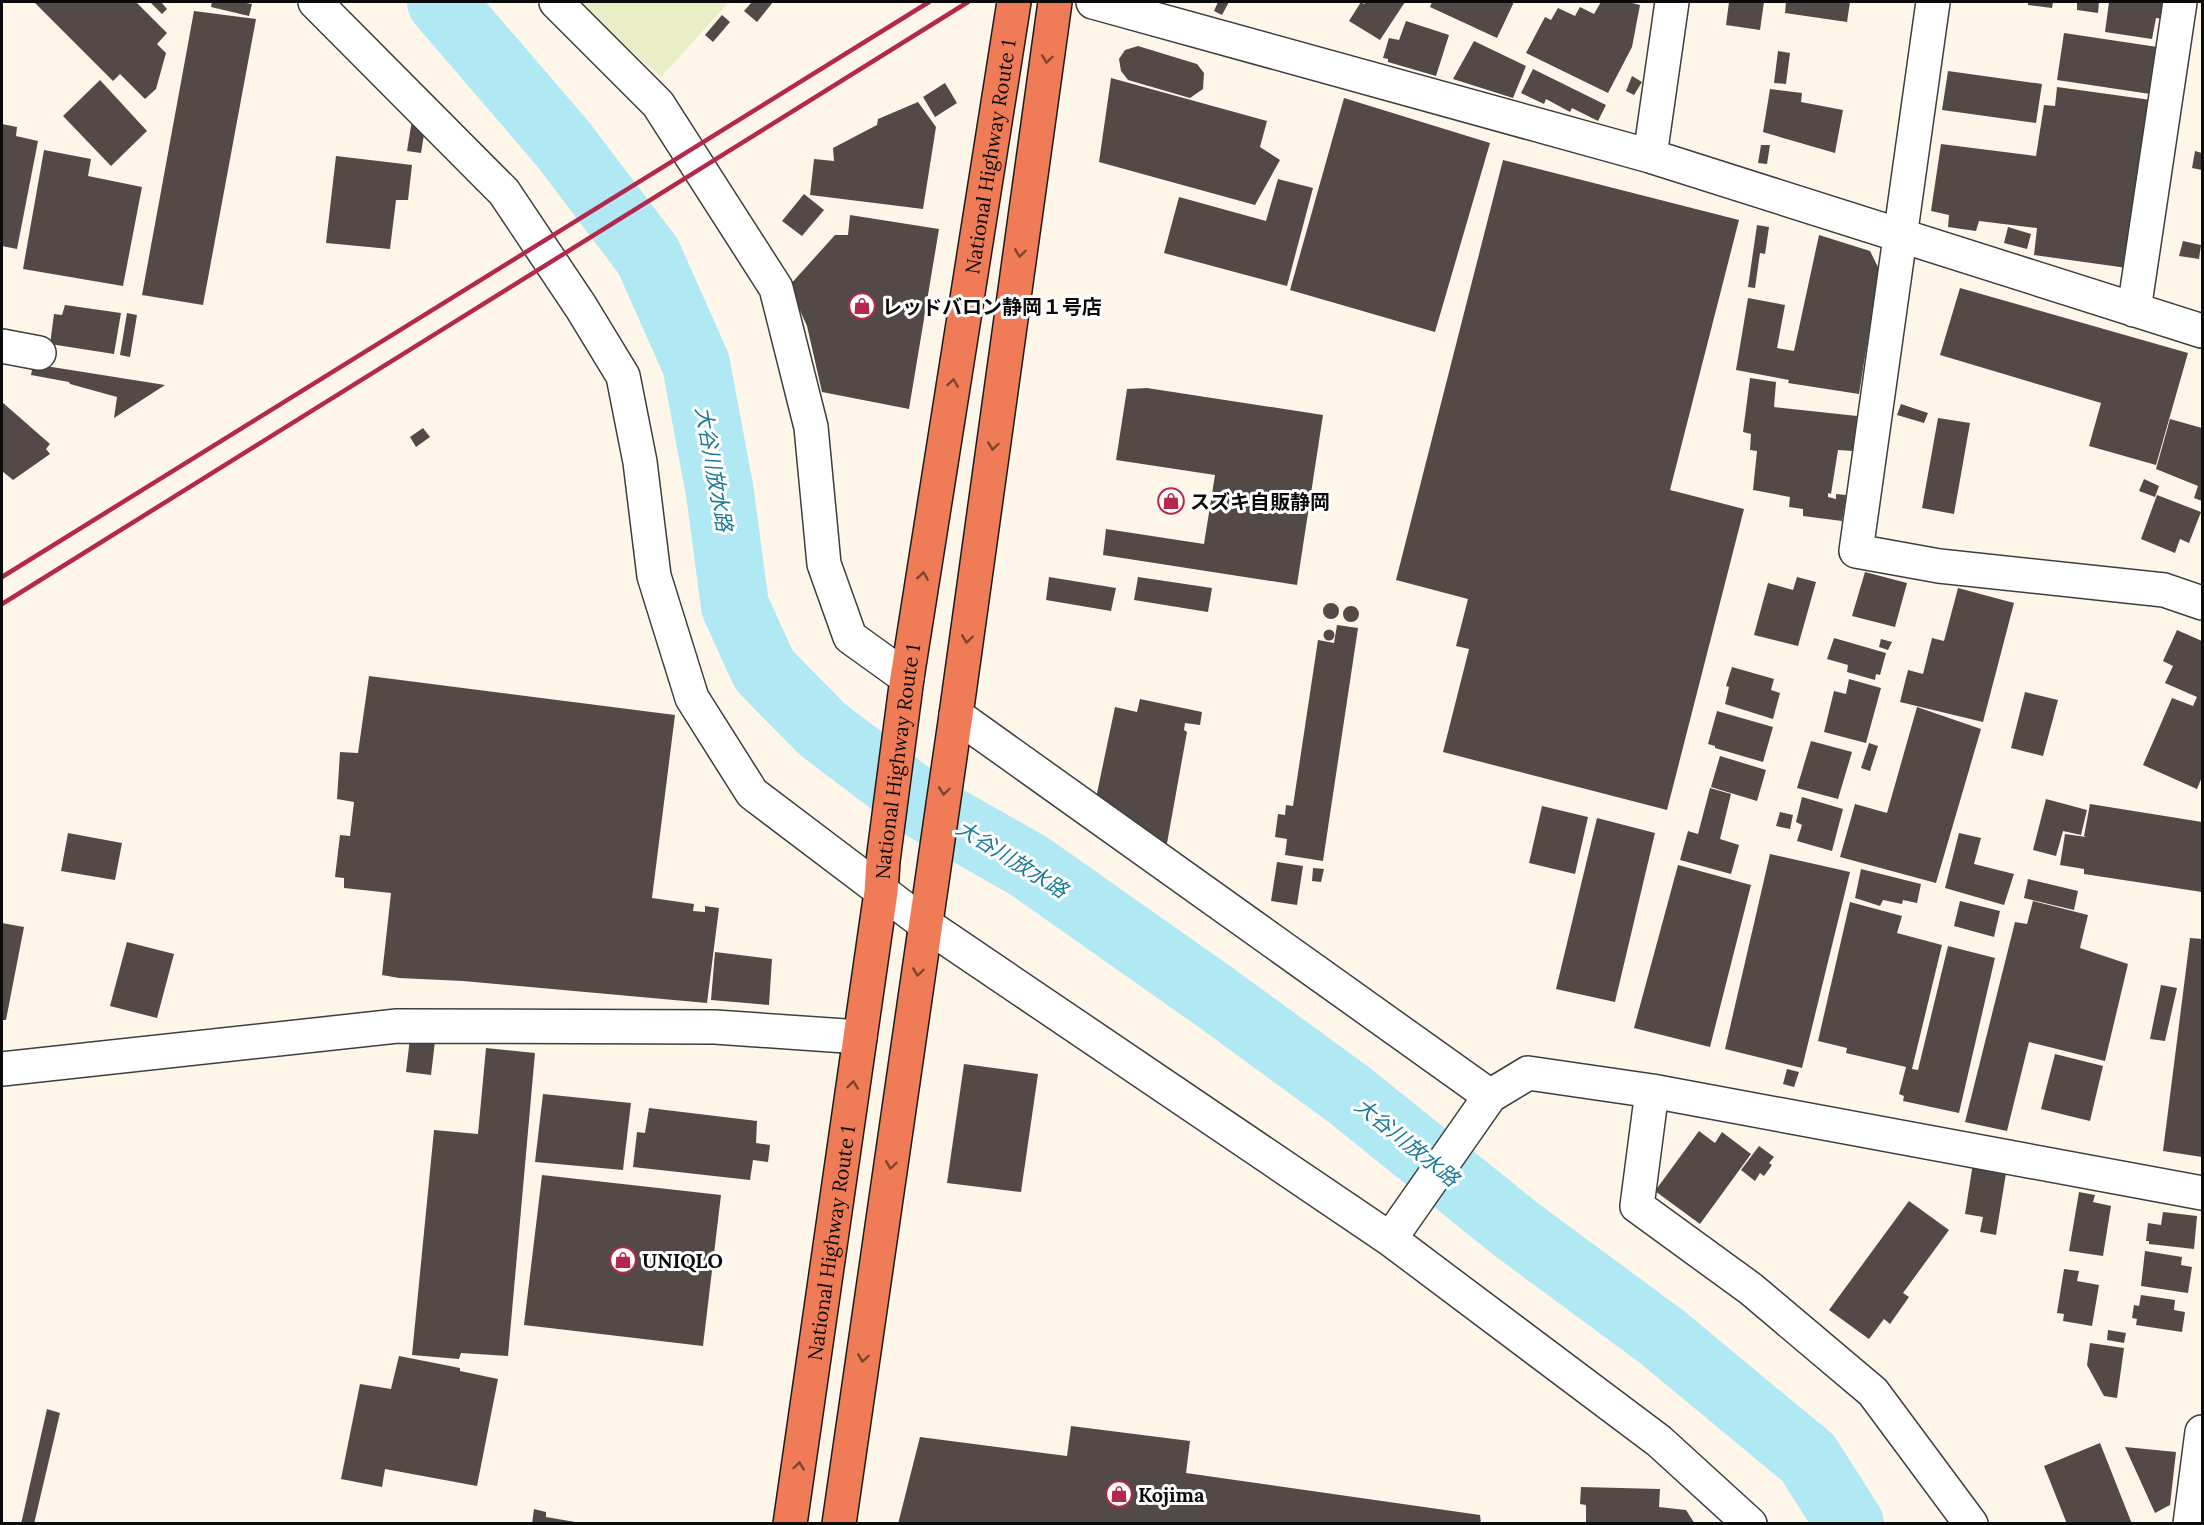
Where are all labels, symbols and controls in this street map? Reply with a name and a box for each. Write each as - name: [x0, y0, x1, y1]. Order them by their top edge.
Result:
- street label: National Highway Route 1: [959, 38, 1020, 276]
- one-way arrow: [1042, 55, 1054, 64]
- one-way arrow: [1015, 248, 1027, 257]
- shop icon: レッドバロン静岡１号店: [847, 291, 877, 321]
- place label: レッドバロン静岡１号店: [882, 294, 1102, 319]
- one-way arrow: [947, 378, 959, 388]
- water label: 大谷川放水路: [690, 405, 739, 535]
- one-way arrow: [988, 441, 1000, 450]
- shop icon: スズキ自販静岡: [1156, 486, 1186, 516]
- place label: スズキ自販静岡: [1190, 489, 1330, 514]
- one-way arrow: [916, 571, 929, 581]
- one-way arrow: [961, 634, 973, 643]
- street label: National Highway Route 1: [869, 642, 925, 880]
- one-way arrow: [939, 786, 951, 796]
- water label: 大谷川放水路: [951, 814, 1074, 905]
- one-way arrow: [913, 967, 925, 976]
- one-way arrow: [847, 1081, 859, 1090]
- water label: 大谷川放水路: [1350, 1092, 1466, 1193]
- street label: National Highway Route 1: [801, 1124, 860, 1362]
- one-way arrow: [885, 1160, 897, 1169]
- shop icon: UNIQLO: [608, 1245, 638, 1275]
- place label: UNIQLO: [642, 1248, 723, 1273]
- one-way arrow: [858, 1353, 870, 1362]
- one-way arrow: [792, 1461, 804, 1470]
- shop icon: Kojima: [1104, 1479, 1134, 1509]
- place label: Kojima: [1138, 1482, 1205, 1507]

